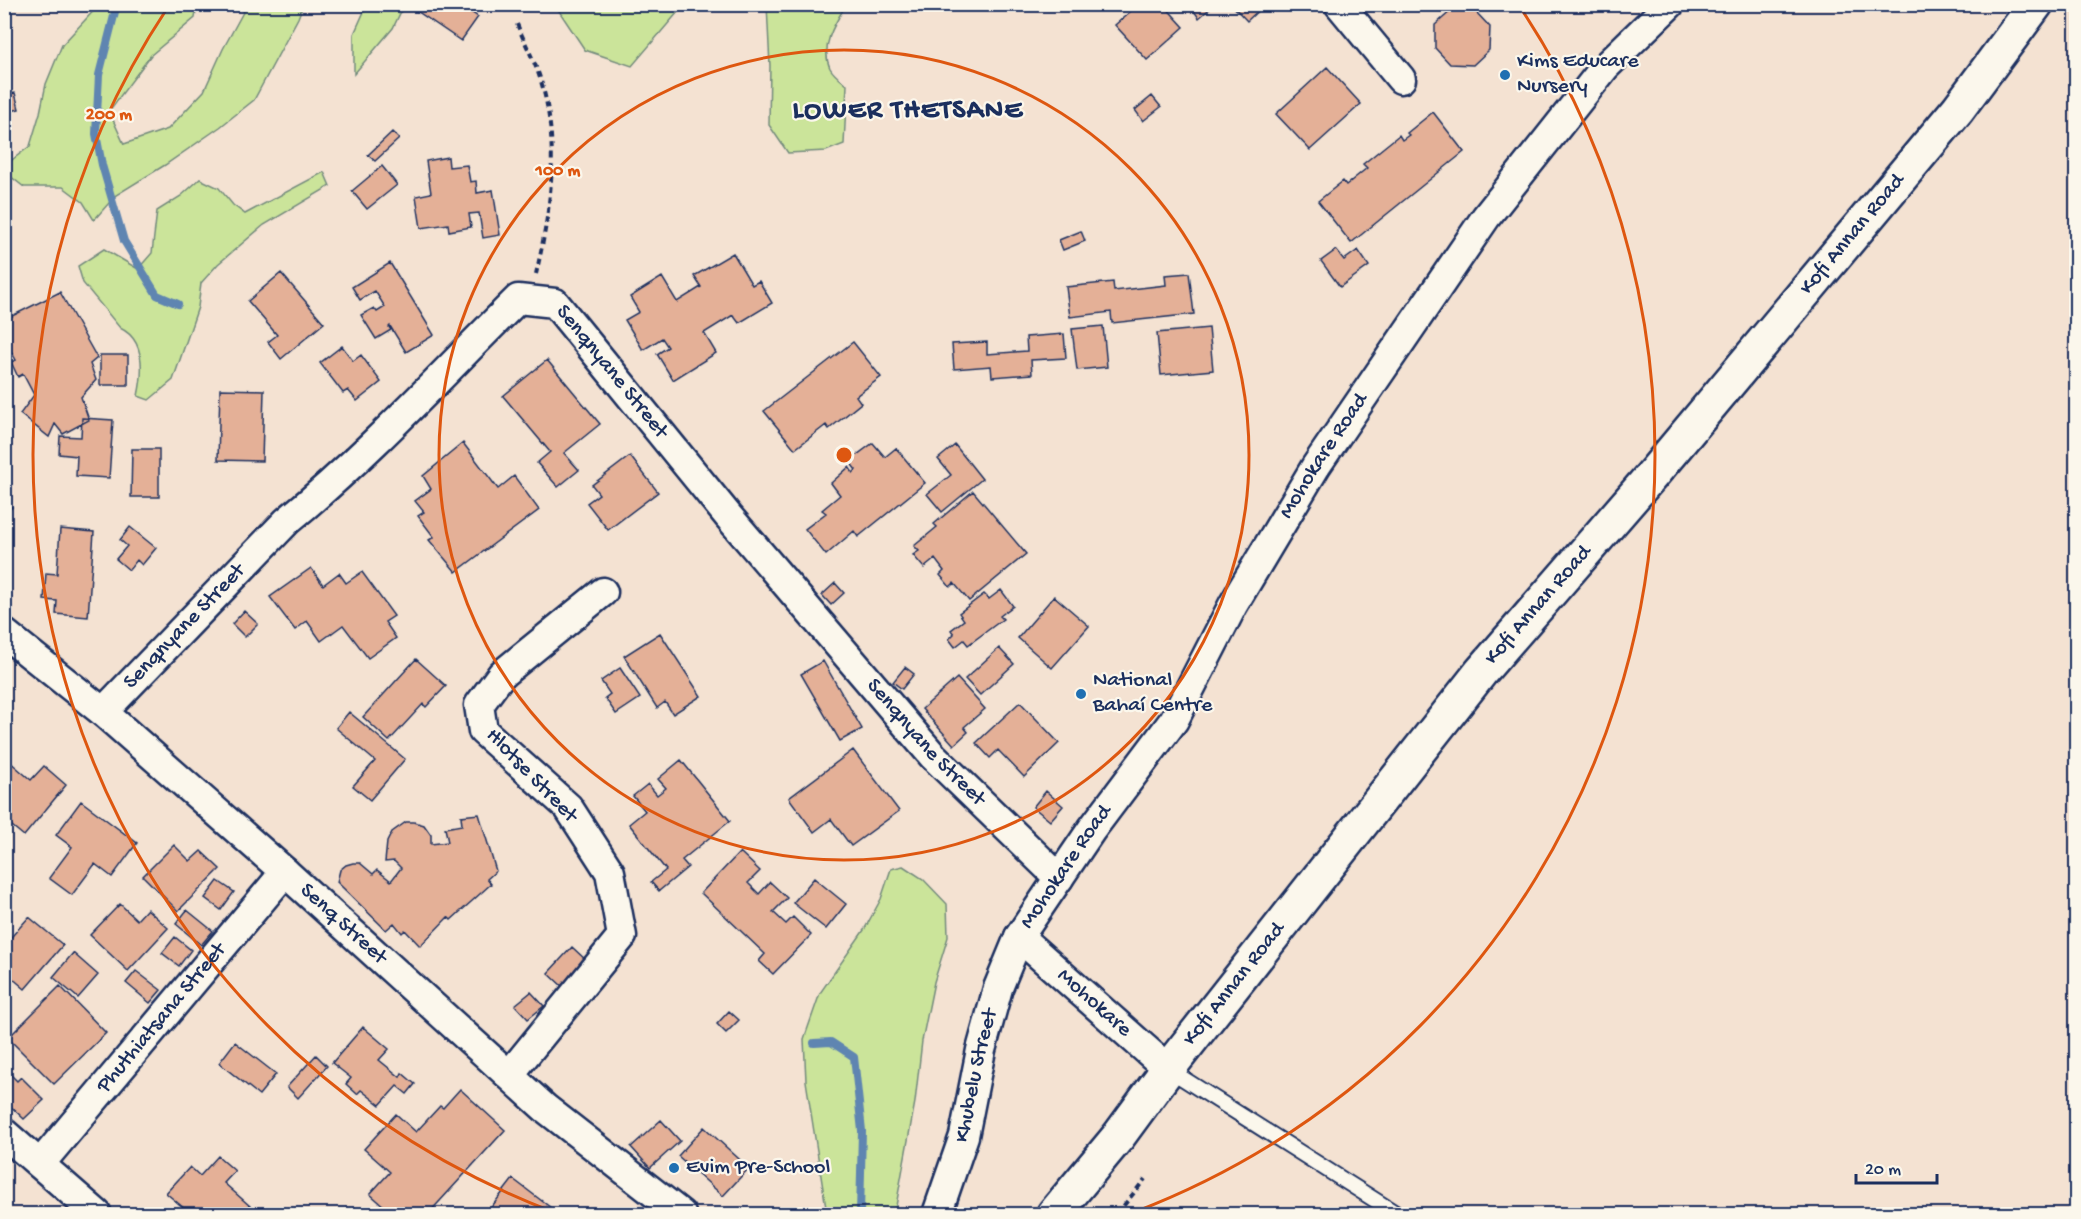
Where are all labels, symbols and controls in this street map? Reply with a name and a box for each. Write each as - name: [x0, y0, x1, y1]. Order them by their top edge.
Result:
- place label: Kims Educare Nursery: [1517, 49, 1639, 100]
- marker: Kims Educare Nursery: [1498, 68, 1512, 82]
- district label: LOWER THETSANE: [793, 95, 1023, 128]
- text: 200 m: [86, 105, 132, 126]
- text: 100 m: [535, 161, 581, 182]
- street label: Kofi Annan Road: [1795, 167, 1912, 301]
- street label: Senqnyane Street: [549, 300, 674, 446]
- street label: Mohokare Road: [1274, 387, 1376, 524]
- centre of rings: [834, 445, 854, 465]
- street label: Kofi Annan Road: [1480, 539, 1599, 671]
- street label: Senqnyane Street: [118, 557, 253, 695]
- place label: National Bahaí Centre: [1092, 668, 1213, 719]
- street label: Senqnyane Street: [860, 674, 992, 814]
- marker: National Bahaí Centre: [1074, 687, 1088, 701]
- street label: Hlotse Street: [480, 723, 584, 830]
- street label: Mohokare Road: [1015, 799, 1119, 934]
- street label: Senq Street: [294, 878, 393, 972]
- street label: Kofi Annan Road: [1178, 916, 1293, 1052]
- street label: Phuthiatsana Street: [91, 937, 234, 1100]
- street label: Mohokare: [1051, 963, 1137, 1044]
- street label: Khubelu Street: [950, 1004, 1005, 1147]
- scale bar: [1856, 1147, 1937, 1185]
- place label: Evim Pre-School: [686, 1155, 831, 1181]
- text: 20 m: [1865, 1160, 1901, 1181]
- marker: Evim Pre-School: [667, 1161, 681, 1175]

